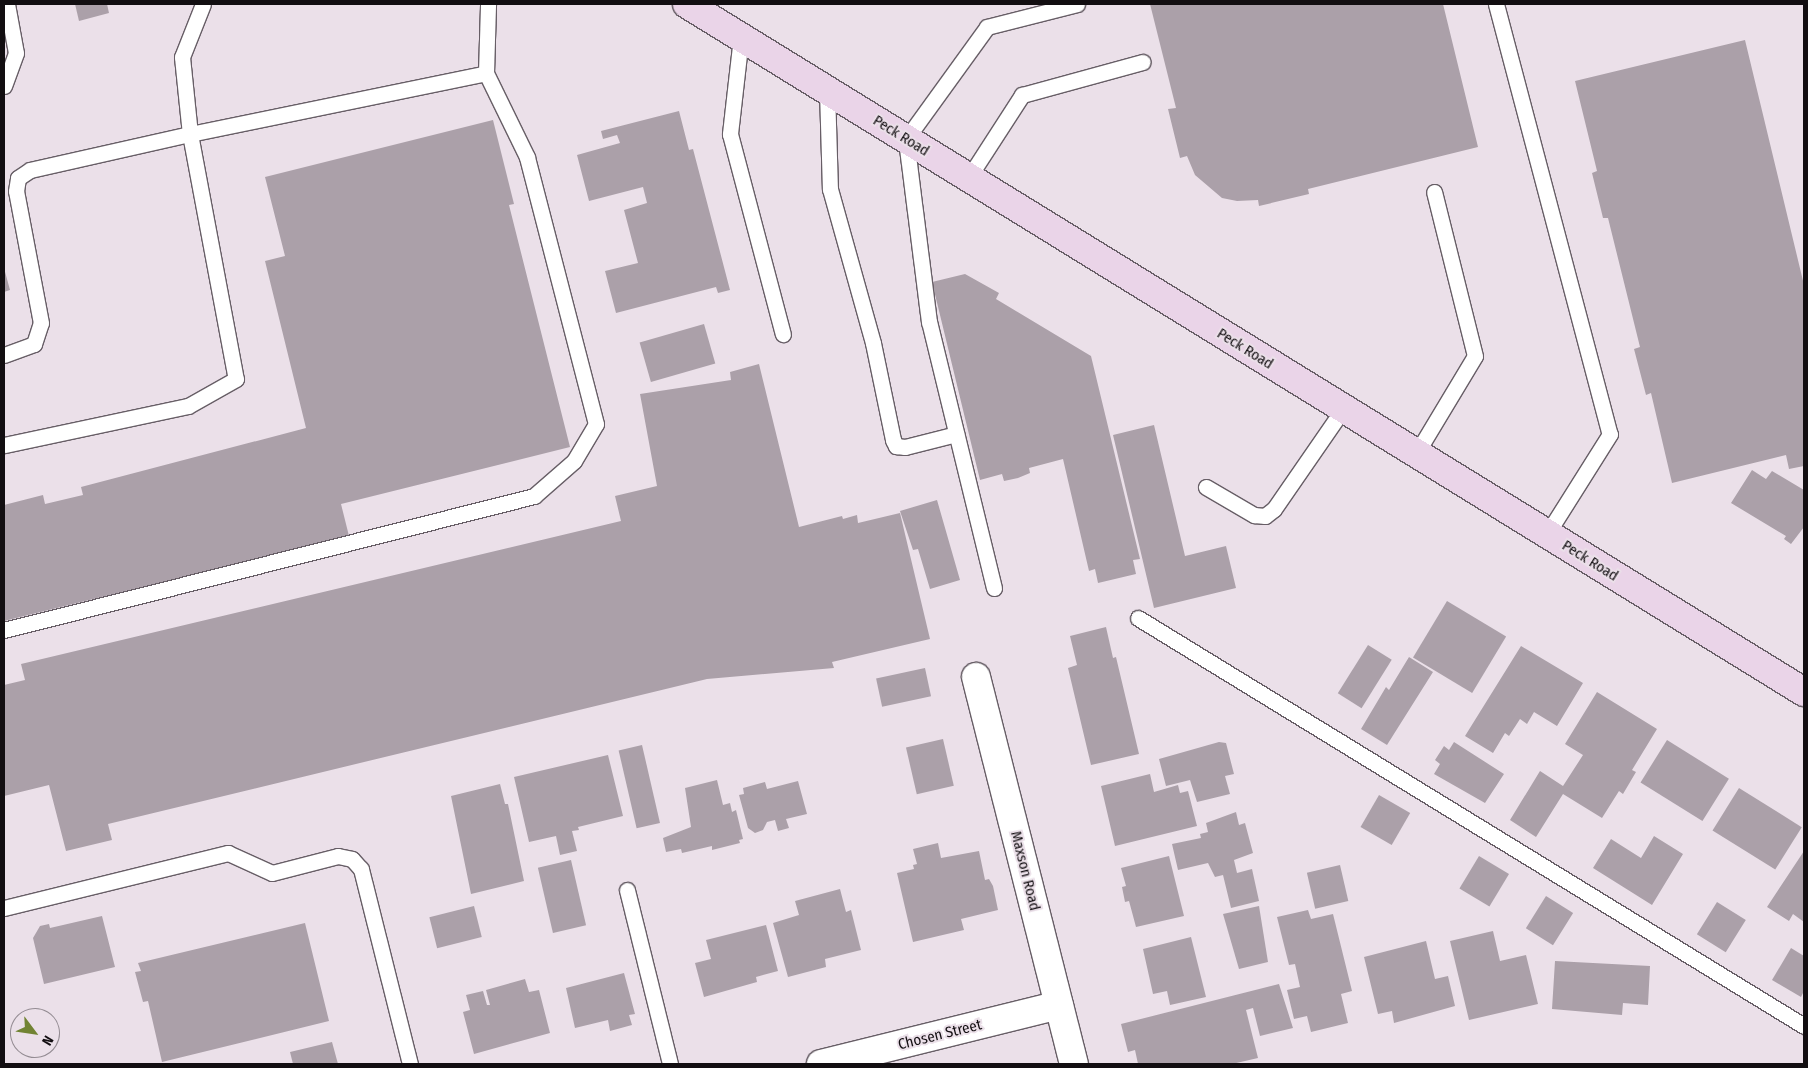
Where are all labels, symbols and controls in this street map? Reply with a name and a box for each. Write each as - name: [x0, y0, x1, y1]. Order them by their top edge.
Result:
- street label: Peck Road: [870, 112, 932, 160]
- street label: Peck Road: [1214, 325, 1276, 373]
- street label: Peck Road: [1559, 537, 1621, 585]
- street label: Maxson Road: [1006, 829, 1044, 913]
- north arrow: [10, 1008, 60, 1058]
- street label: Chosen Street: [896, 1016, 984, 1054]
- text: N: [38, 1032, 57, 1048]

